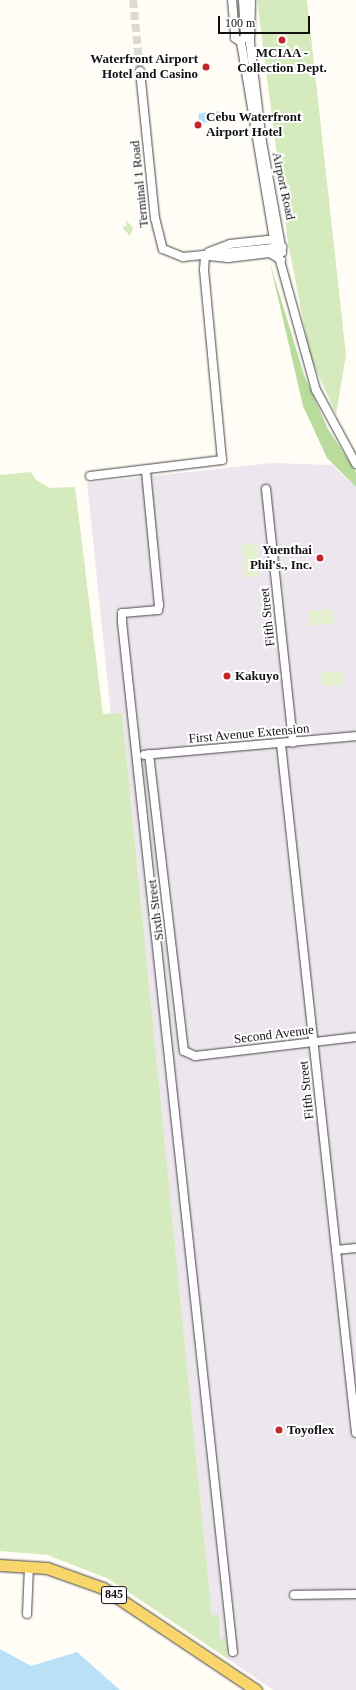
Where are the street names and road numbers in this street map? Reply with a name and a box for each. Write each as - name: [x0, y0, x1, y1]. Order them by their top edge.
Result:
- street label: Terminal 1 Road: [128, 140, 152, 228]
- street label: Airport Road: [268, 151, 298, 221]
- street label: Fifth Street: [257, 587, 279, 647]
- street label: First Avenue Extension: [188, 721, 310, 747]
- street label: Sixth Street: [145, 879, 167, 941]
- street label: Second Avenue: [233, 1022, 315, 1048]
- street label: Fifth Street: [296, 1060, 318, 1120]
- road number: 845: [101, 1585, 127, 1605]

